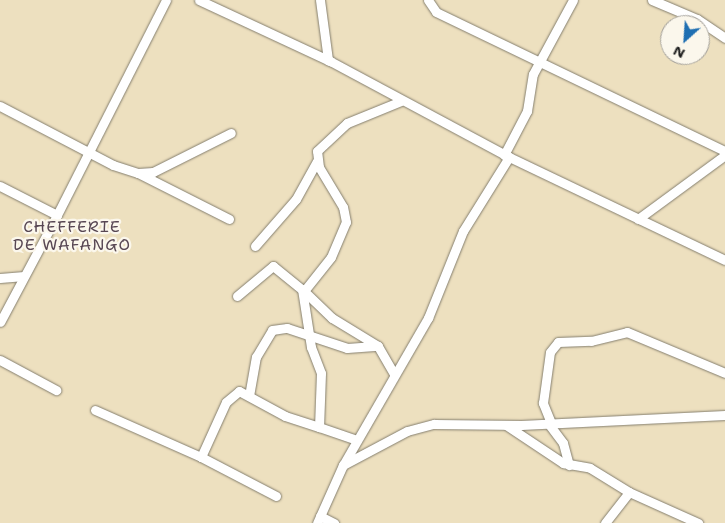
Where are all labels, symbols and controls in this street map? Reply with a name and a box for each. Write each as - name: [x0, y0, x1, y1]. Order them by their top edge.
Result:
- north arrow: [660, 15, 710, 65]
- text: N: [670, 42, 688, 63]
- district label: CHEFFERIE DE WAFANGO: [12, 217, 132, 255]

